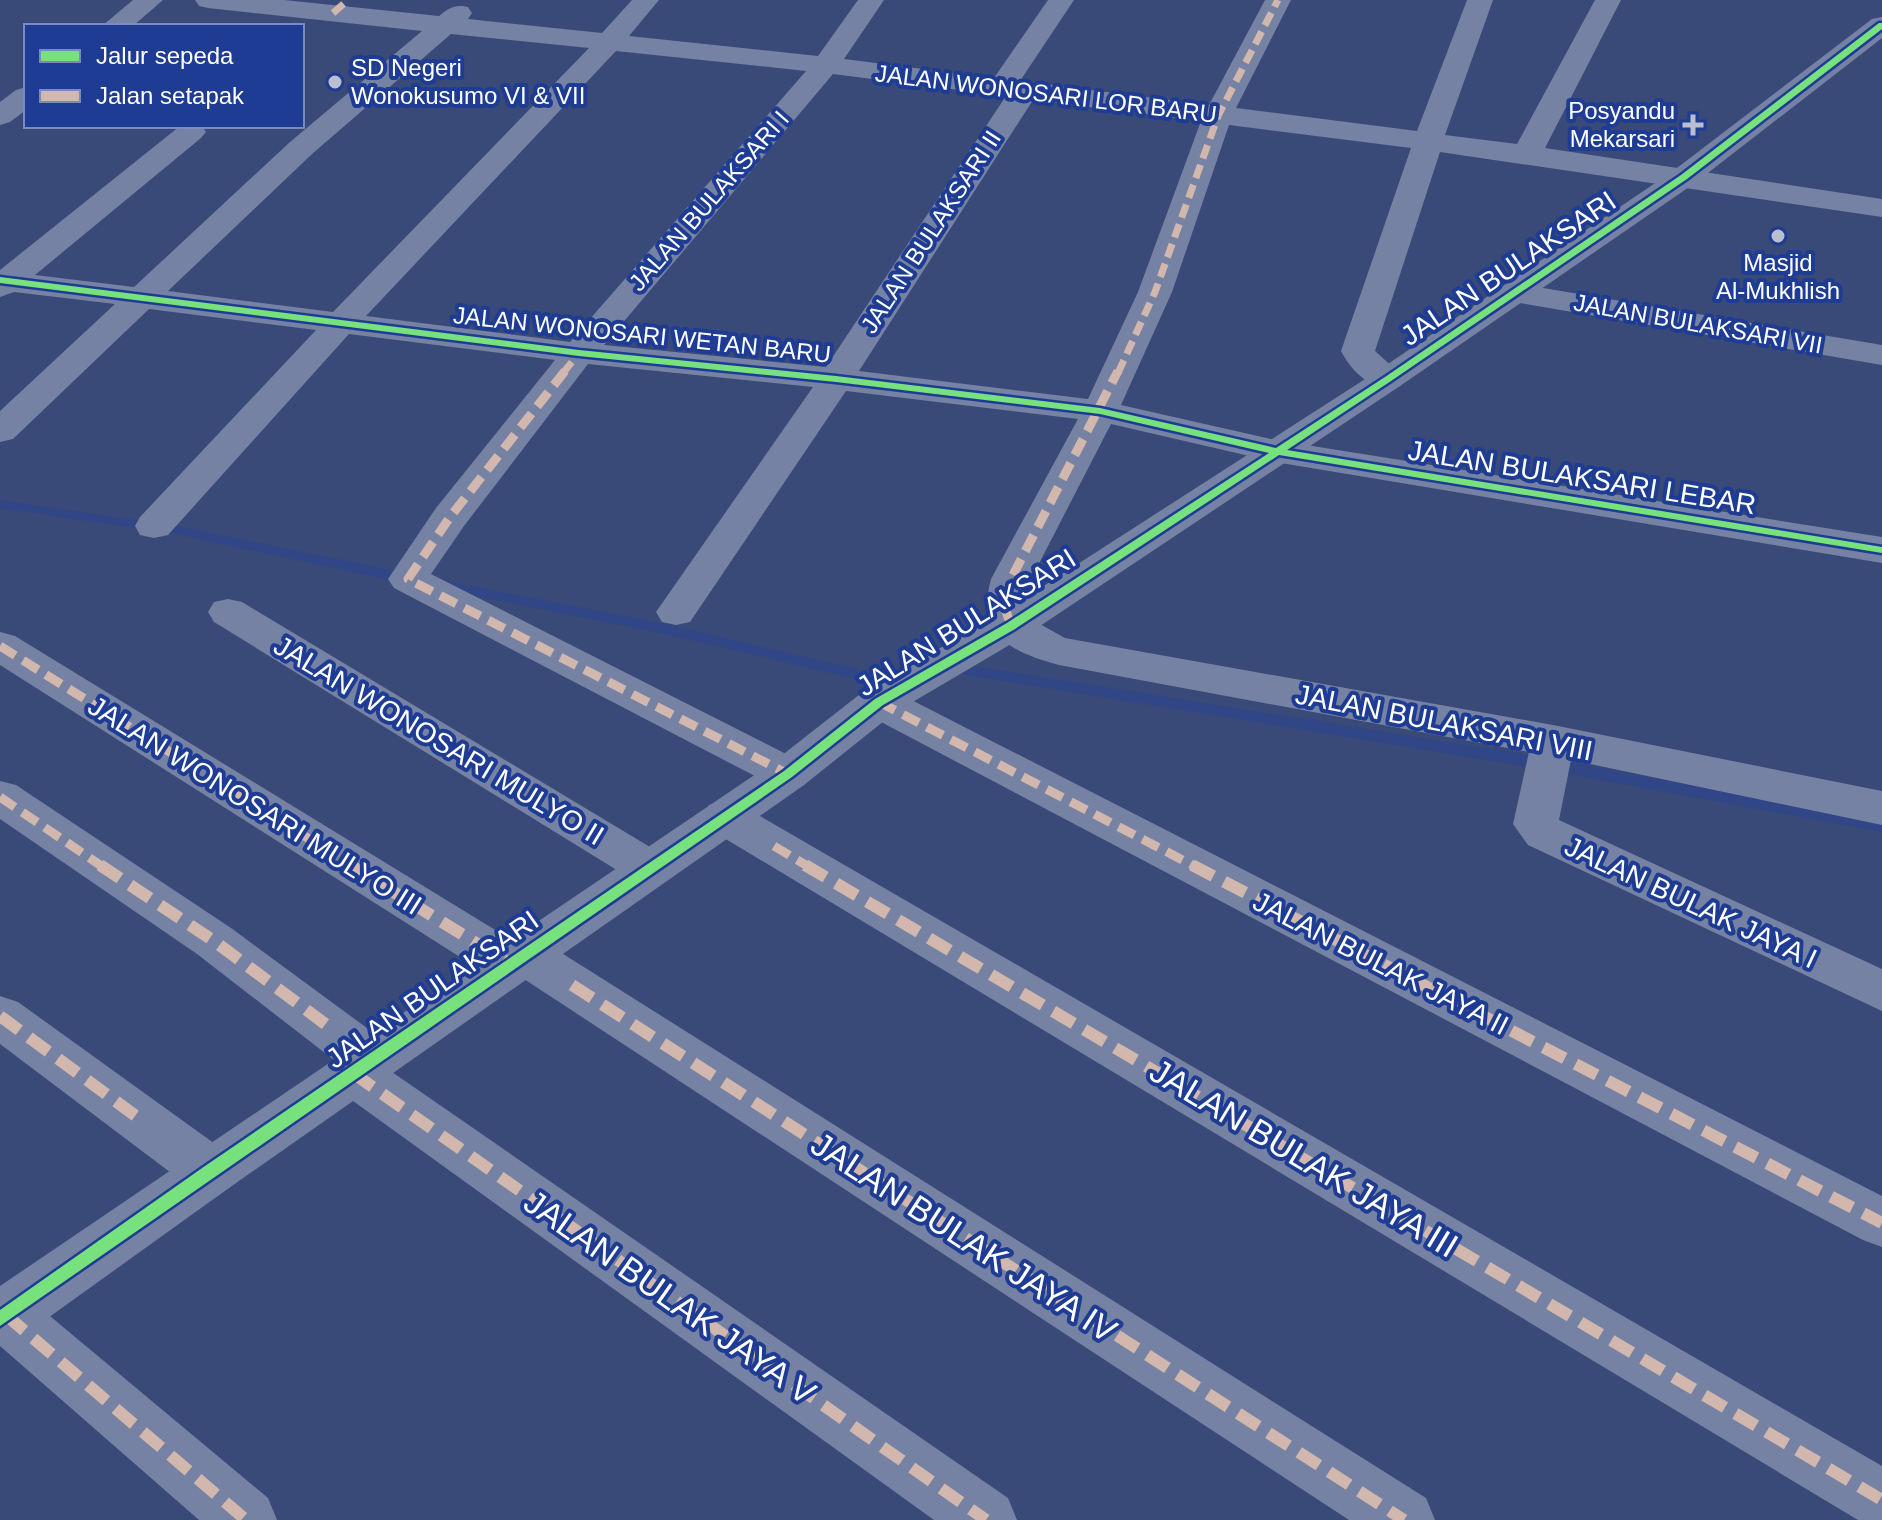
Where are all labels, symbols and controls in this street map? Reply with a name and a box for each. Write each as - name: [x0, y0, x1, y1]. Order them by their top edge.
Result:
- legend: [24, 24, 304, 128]
- text: Jalur sepeda: [96, 42, 234, 69]
- place label: SD Negeri Wonokusumo VI & VII: [351, 54, 585, 109]
- street label: JALAN WONOSARI LOR BARU: [874, 59, 1218, 128]
- marker: SD Negeri Wonokusumo VI & VII: [326, 73, 344, 91]
- text: Jalan setapak: [96, 82, 245, 109]
- place label: Posyandu Mekarsari: [1568, 97, 1675, 152]
- street label: JALAN BULAKSARI I: [623, 105, 794, 296]
- marker: Posyandu Mekarsari: [1682, 114, 1704, 136]
- street label: JALAN BULAKSARI II: [855, 125, 1006, 338]
- street label: JALAN BULAKSARI: [1395, 185, 1621, 352]
- marker: Masjid Al-Mukhlish: [1769, 227, 1787, 245]
- place label: Masjid Al-Mukhlish: [1716, 249, 1840, 304]
- street label: JALAN BULAKSARI VII: [1572, 288, 1825, 359]
- street label: JALAN WONOSARI WETAN BARU: [452, 301, 832, 368]
- street label: JALAN BULAKSARI LEBAR: [1406, 435, 1758, 520]
- street label: JALAN BULAKSARI: [851, 542, 1081, 702]
- street label: JALAN WONOSARI MULYO II: [268, 630, 609, 851]
- street label: JALAN BULAKSARI VIII: [1293, 678, 1595, 767]
- street label: JALAN WONOSARI MULYO III: [82, 690, 427, 921]
- street label: JALAN BULAK JAYA I: [1560, 830, 1822, 974]
- street label: JALAN BULAK JAYA II: [1248, 886, 1514, 1041]
- street label: JALAN BULAKSARI: [320, 904, 544, 1074]
- street label: JALAN BULAK JAYA III: [1143, 1051, 1465, 1265]
- street label: JALAN BULAK JAYA IV: [804, 1124, 1124, 1350]
- street label: JALAN BULAK JAYA V: [517, 1182, 823, 1412]

